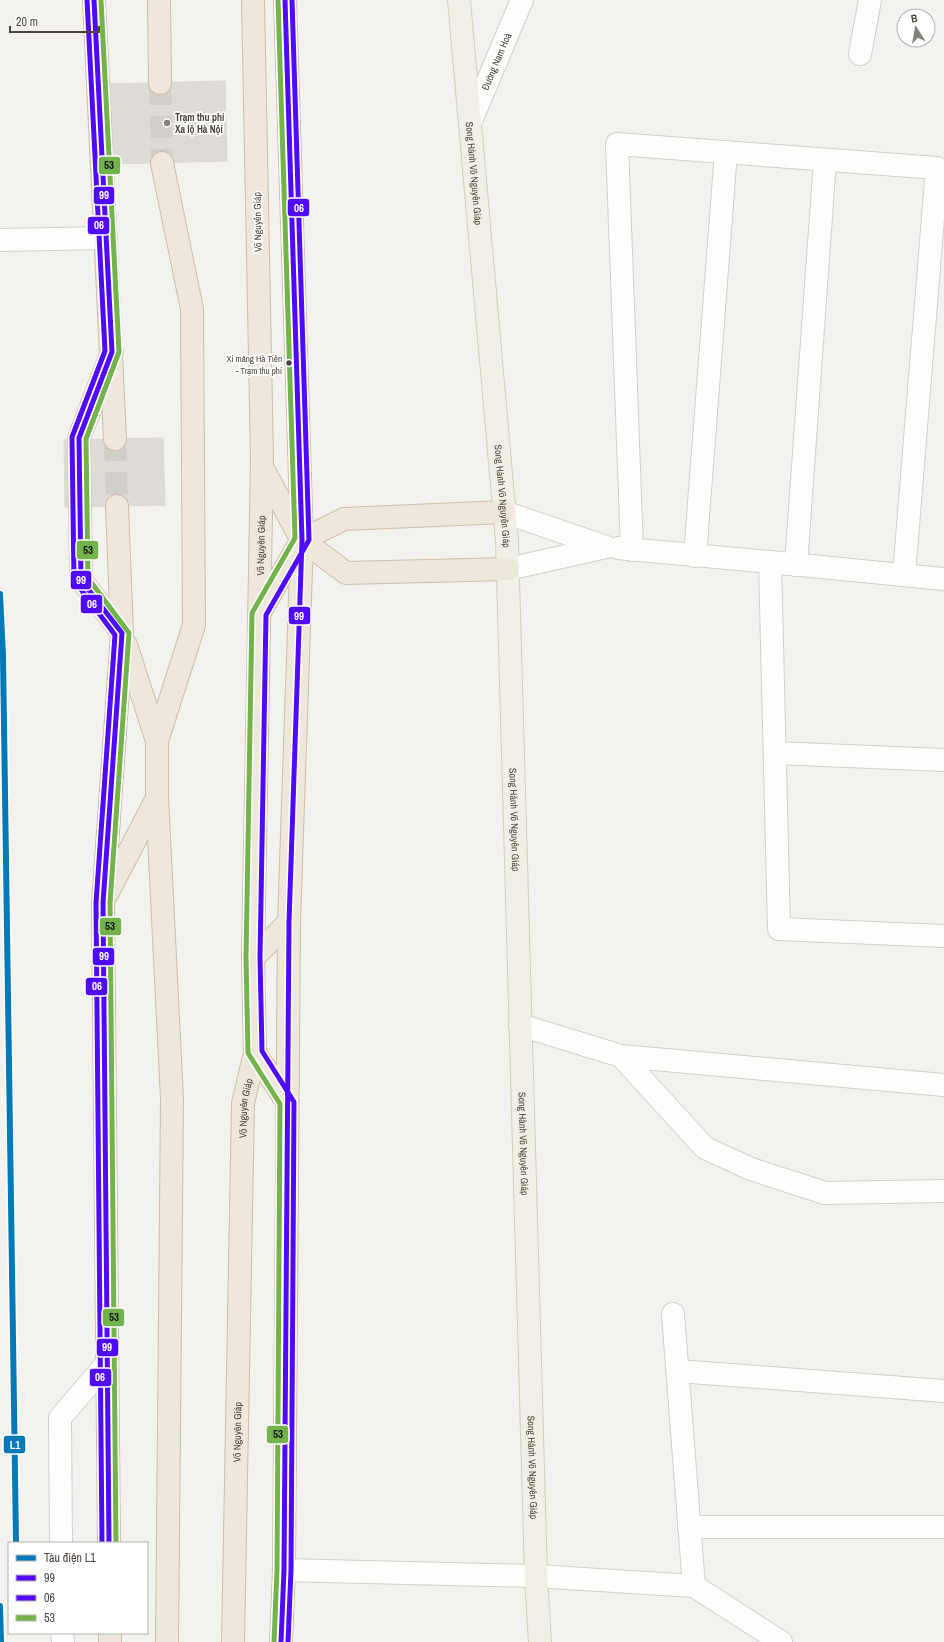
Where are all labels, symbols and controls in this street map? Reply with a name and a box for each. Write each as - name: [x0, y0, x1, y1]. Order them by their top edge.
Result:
- scale bar: [10, 8, 99, 34]
- north arrow: [896, 8, 936, 48]
- text: B: [910, 11, 919, 26]
- text: 20 m: [16, 14, 38, 30]
- street label: Đường Nam Hoà: [479, 30, 515, 92]
- place label: Trạm thu phí Xa lộ Hà Nội: [175, 111, 225, 136]
- marker: Trạm thu phí Xa lộ Hà Nội: [162, 118, 172, 128]
- street label: Song Hành Võ Nguyên Giáp: [463, 121, 485, 226]
- line badge: 53: [98, 156, 121, 175]
- text: 53: [104, 158, 114, 172]
- line badge: 99: [93, 186, 115, 205]
- text: 99: [99, 188, 109, 202]
- street label: Võ Nguyên Giáp: [250, 191, 265, 252]
- line badge: 06: [287, 198, 310, 217]
- text: 06: [294, 201, 304, 215]
- line badge: 06: [87, 216, 110, 235]
- text: 06: [94, 218, 104, 232]
- place label: Xi măng Hà Tiên - Trạm thu phí: [226, 353, 283, 377]
- marker: Xi măng Hà Tiên - Trạm thu phí: [284, 358, 294, 368]
- street label: Song Hành Võ Nguyên Giáp: [491, 444, 513, 548]
- street label: Võ Nguyên Giáp: [254, 515, 268, 576]
- line badge: 53: [76, 540, 99, 560]
- text: 53: [83, 543, 93, 557]
- line badge: 99: [70, 570, 92, 590]
- text: 99: [76, 573, 86, 587]
- line badge: 06: [80, 594, 103, 614]
- text: 06: [87, 597, 97, 611]
- line badge: 99: [288, 606, 311, 625]
- text: 99: [294, 609, 304, 623]
- street label: Song Hành Võ Nguyên Giáp: [506, 768, 522, 872]
- line badge: 53: [99, 917, 122, 936]
- text: 53: [105, 919, 115, 933]
- line badge: 99: [92, 947, 115, 966]
- text: 99: [99, 949, 109, 963]
- line badge: 06: [85, 977, 108, 996]
- text: 06: [92, 979, 102, 993]
- street label: Võ Nguyên Giáp: [236, 1077, 256, 1138]
- street label: Song Hành Võ Nguyên Giáp: [515, 1092, 531, 1196]
- line badge: 53: [102, 1308, 125, 1327]
- text: 53: [109, 1310, 119, 1324]
- line badge: 99: [96, 1338, 119, 1357]
- text: 99: [102, 1340, 112, 1354]
- line badge: 06: [89, 1368, 112, 1387]
- text: 06: [95, 1370, 105, 1384]
- street label: Võ Nguyên Giáp: [230, 1401, 244, 1462]
- street label: Song Hành Võ Nguyên Giáp: [525, 1416, 540, 1520]
- line badge: 53: [266, 1425, 289, 1444]
- text: 53: [273, 1427, 283, 1441]
- line badge: L1: [3, 1435, 26, 1454]
- text: L1: [10, 1438, 20, 1452]
- legend: [8, 1542, 148, 1634]
- text: Tàu điện L1: [44, 1550, 96, 1566]
- text: 99: [44, 1570, 55, 1586]
- text: 06: [44, 1590, 55, 1606]
- text: 53: [44, 1610, 55, 1626]

